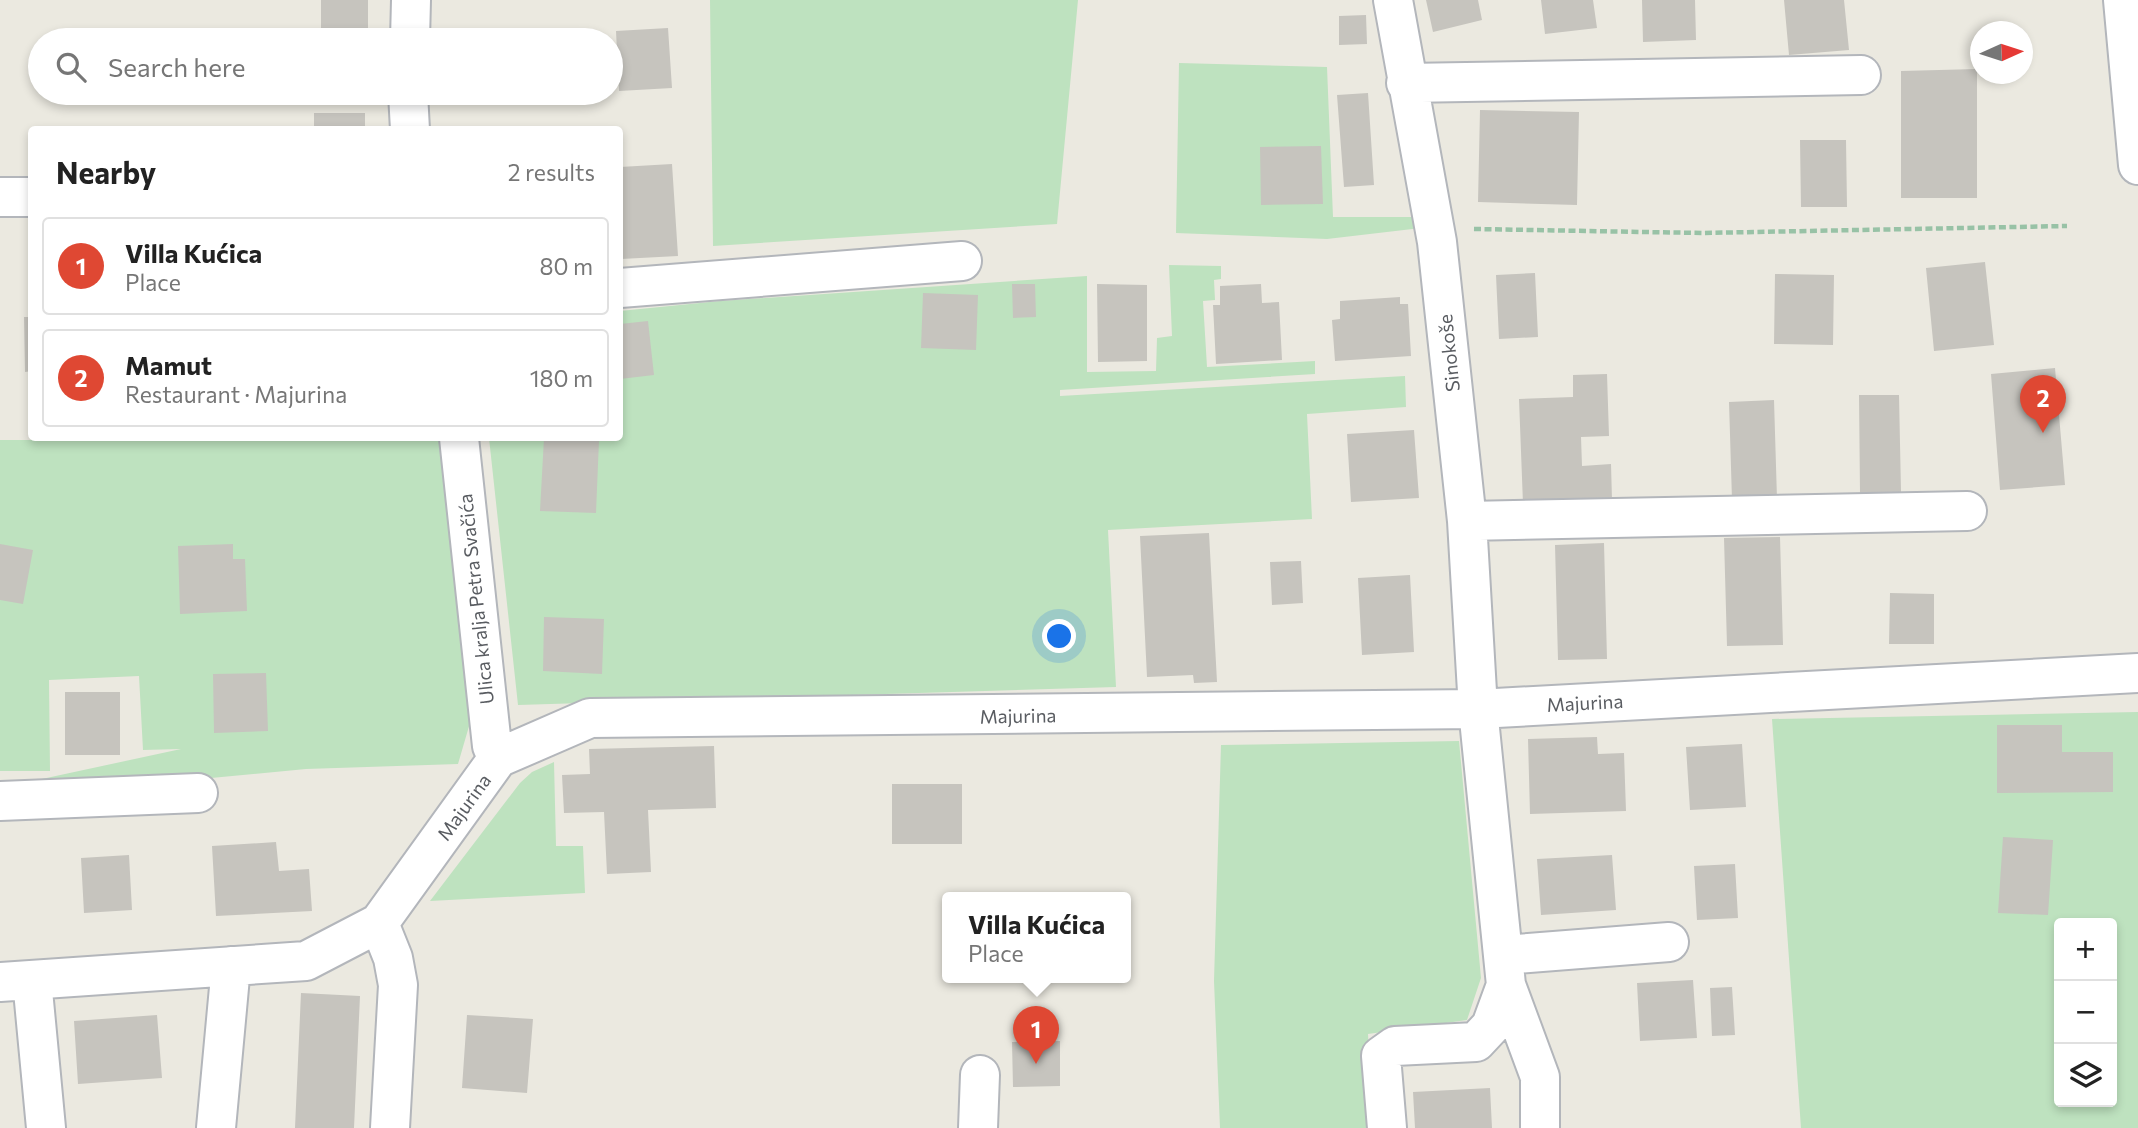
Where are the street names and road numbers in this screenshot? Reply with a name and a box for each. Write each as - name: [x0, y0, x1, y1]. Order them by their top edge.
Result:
- street label: Sinokoše: [1433, 313, 1464, 393]
- street label: Ulica kralja Petra Svačića: [453, 493, 498, 705]
- street label: Majurina: [1546, 689, 1624, 716]
- street label: Majurina: [979, 703, 1057, 728]
- street label: Majurina: [432, 769, 495, 844]

